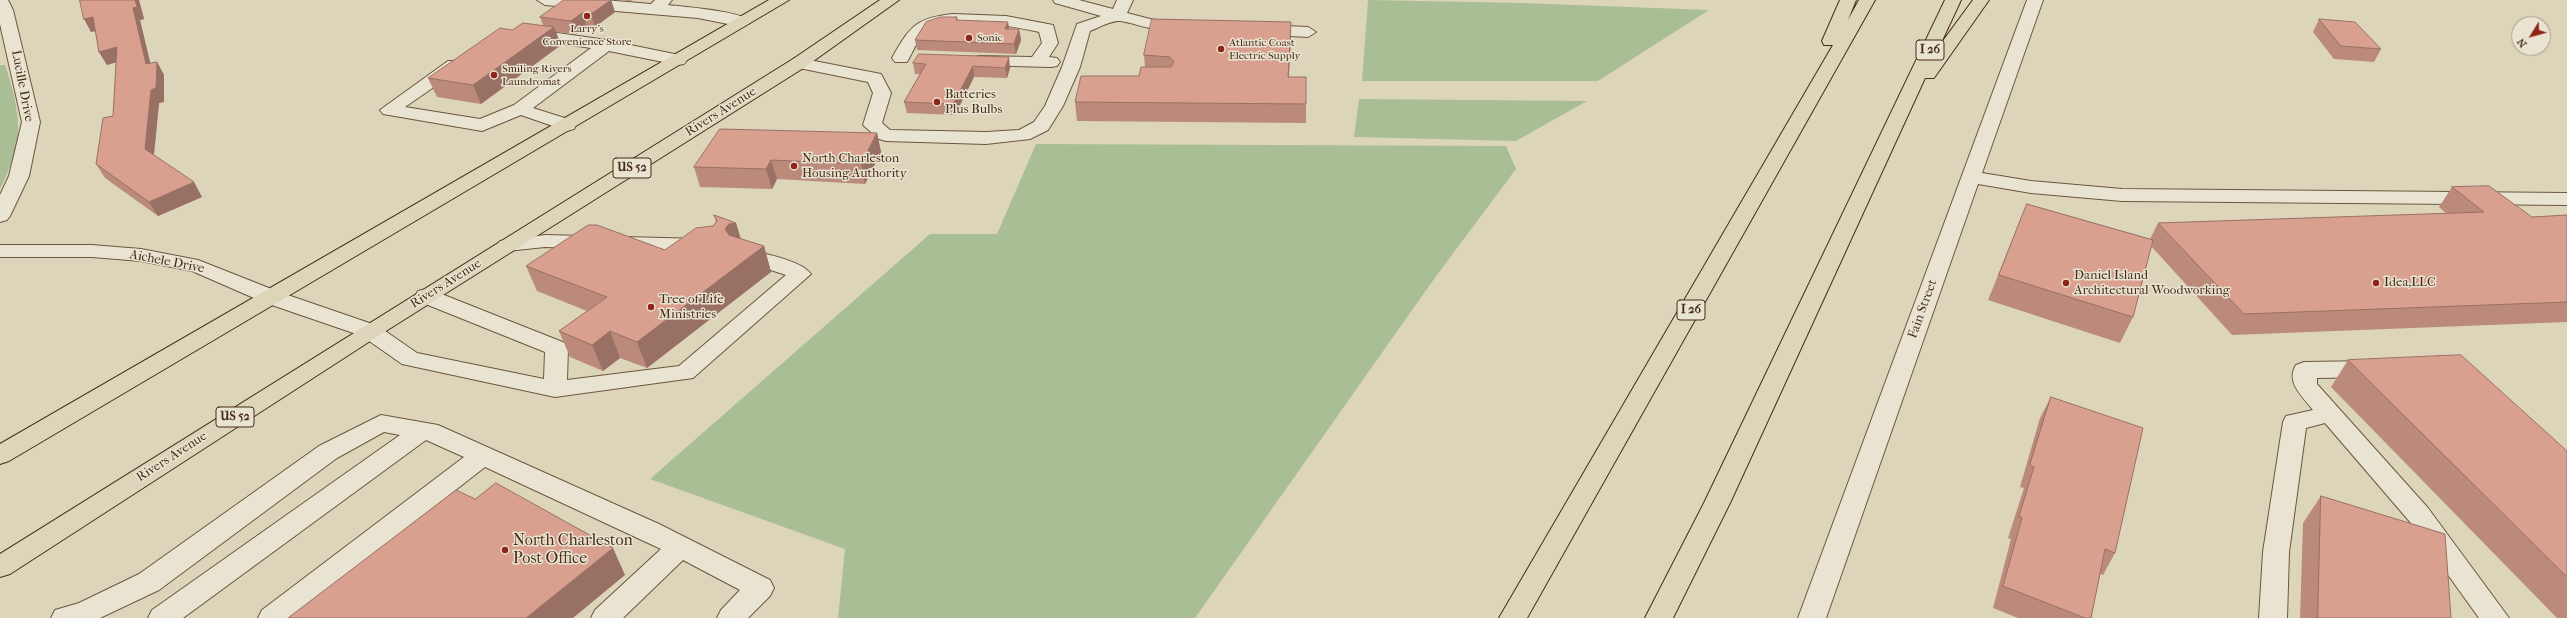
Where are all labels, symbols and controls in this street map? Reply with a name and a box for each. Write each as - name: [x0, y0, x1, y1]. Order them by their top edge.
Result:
- marker: Larry's Convenience Store: [582, 11, 592, 21]
- north arrow: [2511, 16, 2551, 56]
- place label: Larry's Convenience Store: [543, 22, 631, 48]
- place label: Sonic: [977, 31, 1003, 45]
- marker: Sonic: [964, 33, 974, 43]
- place label: Atlantic Coast Electric Supply: [1229, 36, 1300, 62]
- text: N: [2514, 36, 2530, 50]
- road number: I 26: [1916, 40, 1944, 60]
- marker: Atlantic Coast Electric Supply: [1216, 44, 1226, 54]
- street label: Lucille Drive: [7, 49, 37, 123]
- place label: Smiling Rivers Laundromat: [502, 62, 572, 88]
- marker: Smiling Rivers Laundromat: [489, 70, 499, 80]
- street label: Rivers Avenue: [683, 84, 759, 140]
- place label: Batteries Plus Bulbs: [945, 87, 1002, 118]
- marker: Batteries Plus Bulbs: [932, 97, 942, 107]
- place label: North Charleston Housing Authority: [802, 151, 907, 182]
- road number: US 52: [613, 158, 651, 178]
- marker: North Charleston Housing Authority: [789, 161, 799, 171]
- street label: Aichele Drive: [128, 247, 206, 277]
- street label: Rivers Avenue: [408, 256, 484, 312]
- place label: Daniel Island Architectural Woodworking: [2074, 268, 2230, 299]
- place label: Idea,LLC: [2384, 275, 2436, 291]
- street label: Fain Street: [1905, 277, 1941, 341]
- marker: Daniel Island Architectural Woodworking: [2061, 278, 2071, 288]
- marker: Idea,LLC: [2371, 278, 2381, 288]
- place label: Tree of Life Ministries: [659, 292, 724, 323]
- road number: I 26: [1677, 300, 1705, 320]
- marker: Tree of Life Ministries: [646, 302, 656, 312]
- road number: US 52: [216, 407, 254, 427]
- street label: Rivers Avenue: [134, 428, 210, 486]
- place label: North Charleston Post Office: [513, 531, 633, 569]
- marker: North Charleston Post Office: [500, 545, 510, 555]

